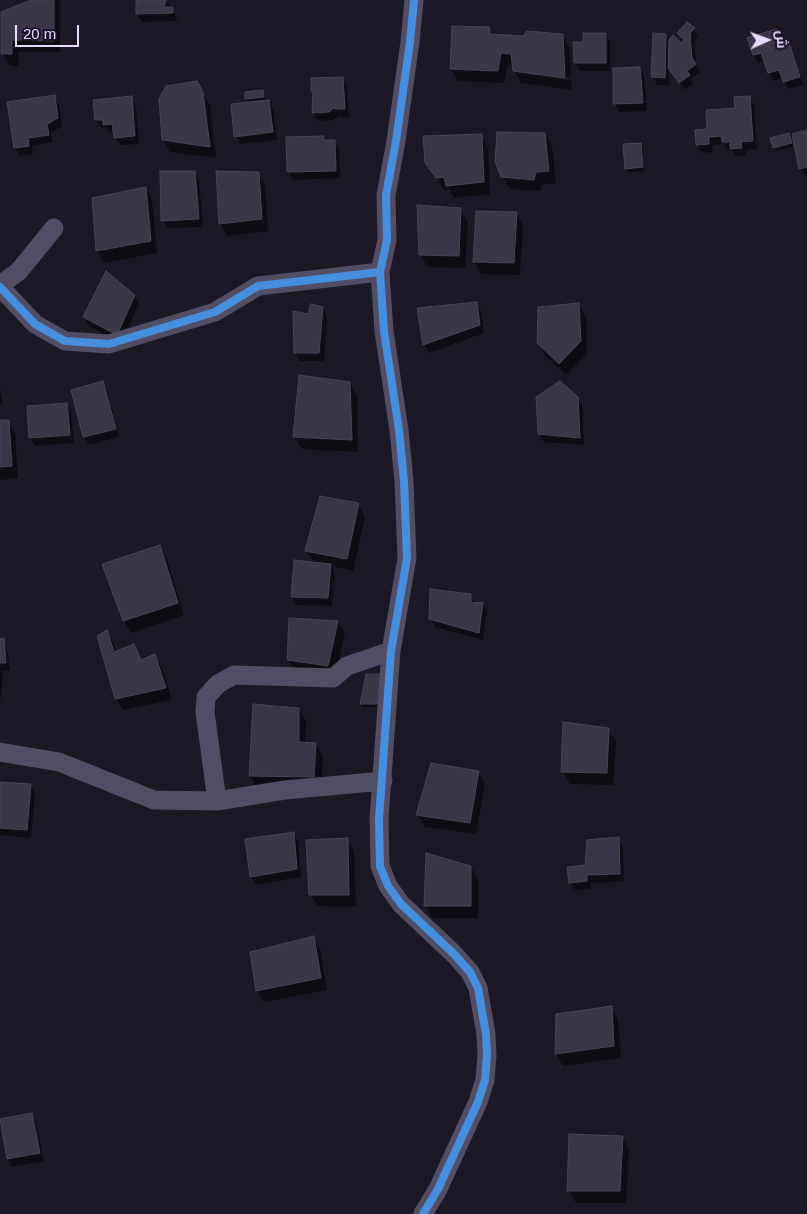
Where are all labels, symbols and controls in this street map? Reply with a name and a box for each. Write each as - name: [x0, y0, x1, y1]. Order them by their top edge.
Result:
- scale bar: [18, 15, 81, 47]
- north arrow: [742, 15, 792, 65]
- text: 20 m: [23, 25, 56, 42]
- text: ش: [774, 30, 790, 49]

